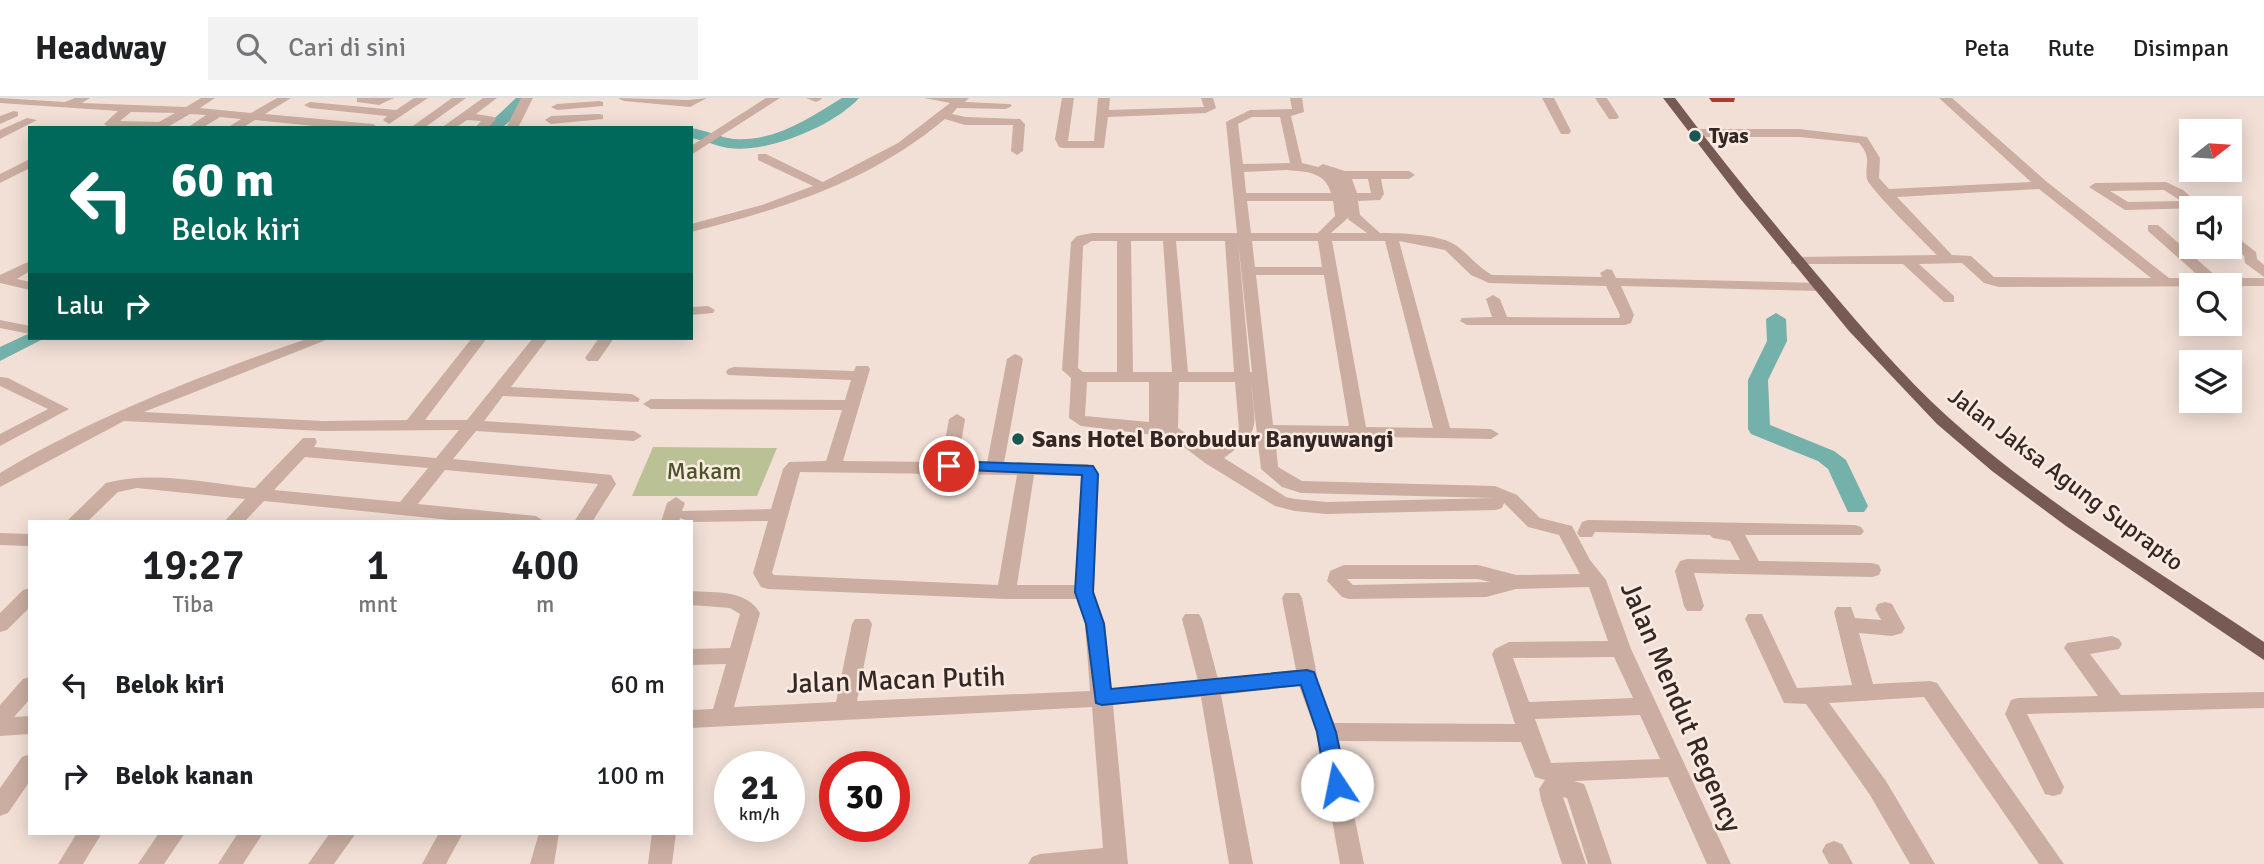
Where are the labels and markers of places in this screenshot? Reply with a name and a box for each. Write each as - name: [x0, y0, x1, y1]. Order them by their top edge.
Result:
- place label: Tyas: [1709, 123, 1748, 149]
- marker: Tyas: [1687, 128, 1703, 144]
- place label: Sans Hotel Borobudur Banyuwangi: [1032, 424, 1394, 454]
- marker: Sans Hotel Borobudur Banyuwangi: [1010, 431, 1026, 447]
- pin: [919, 436, 979, 496]

